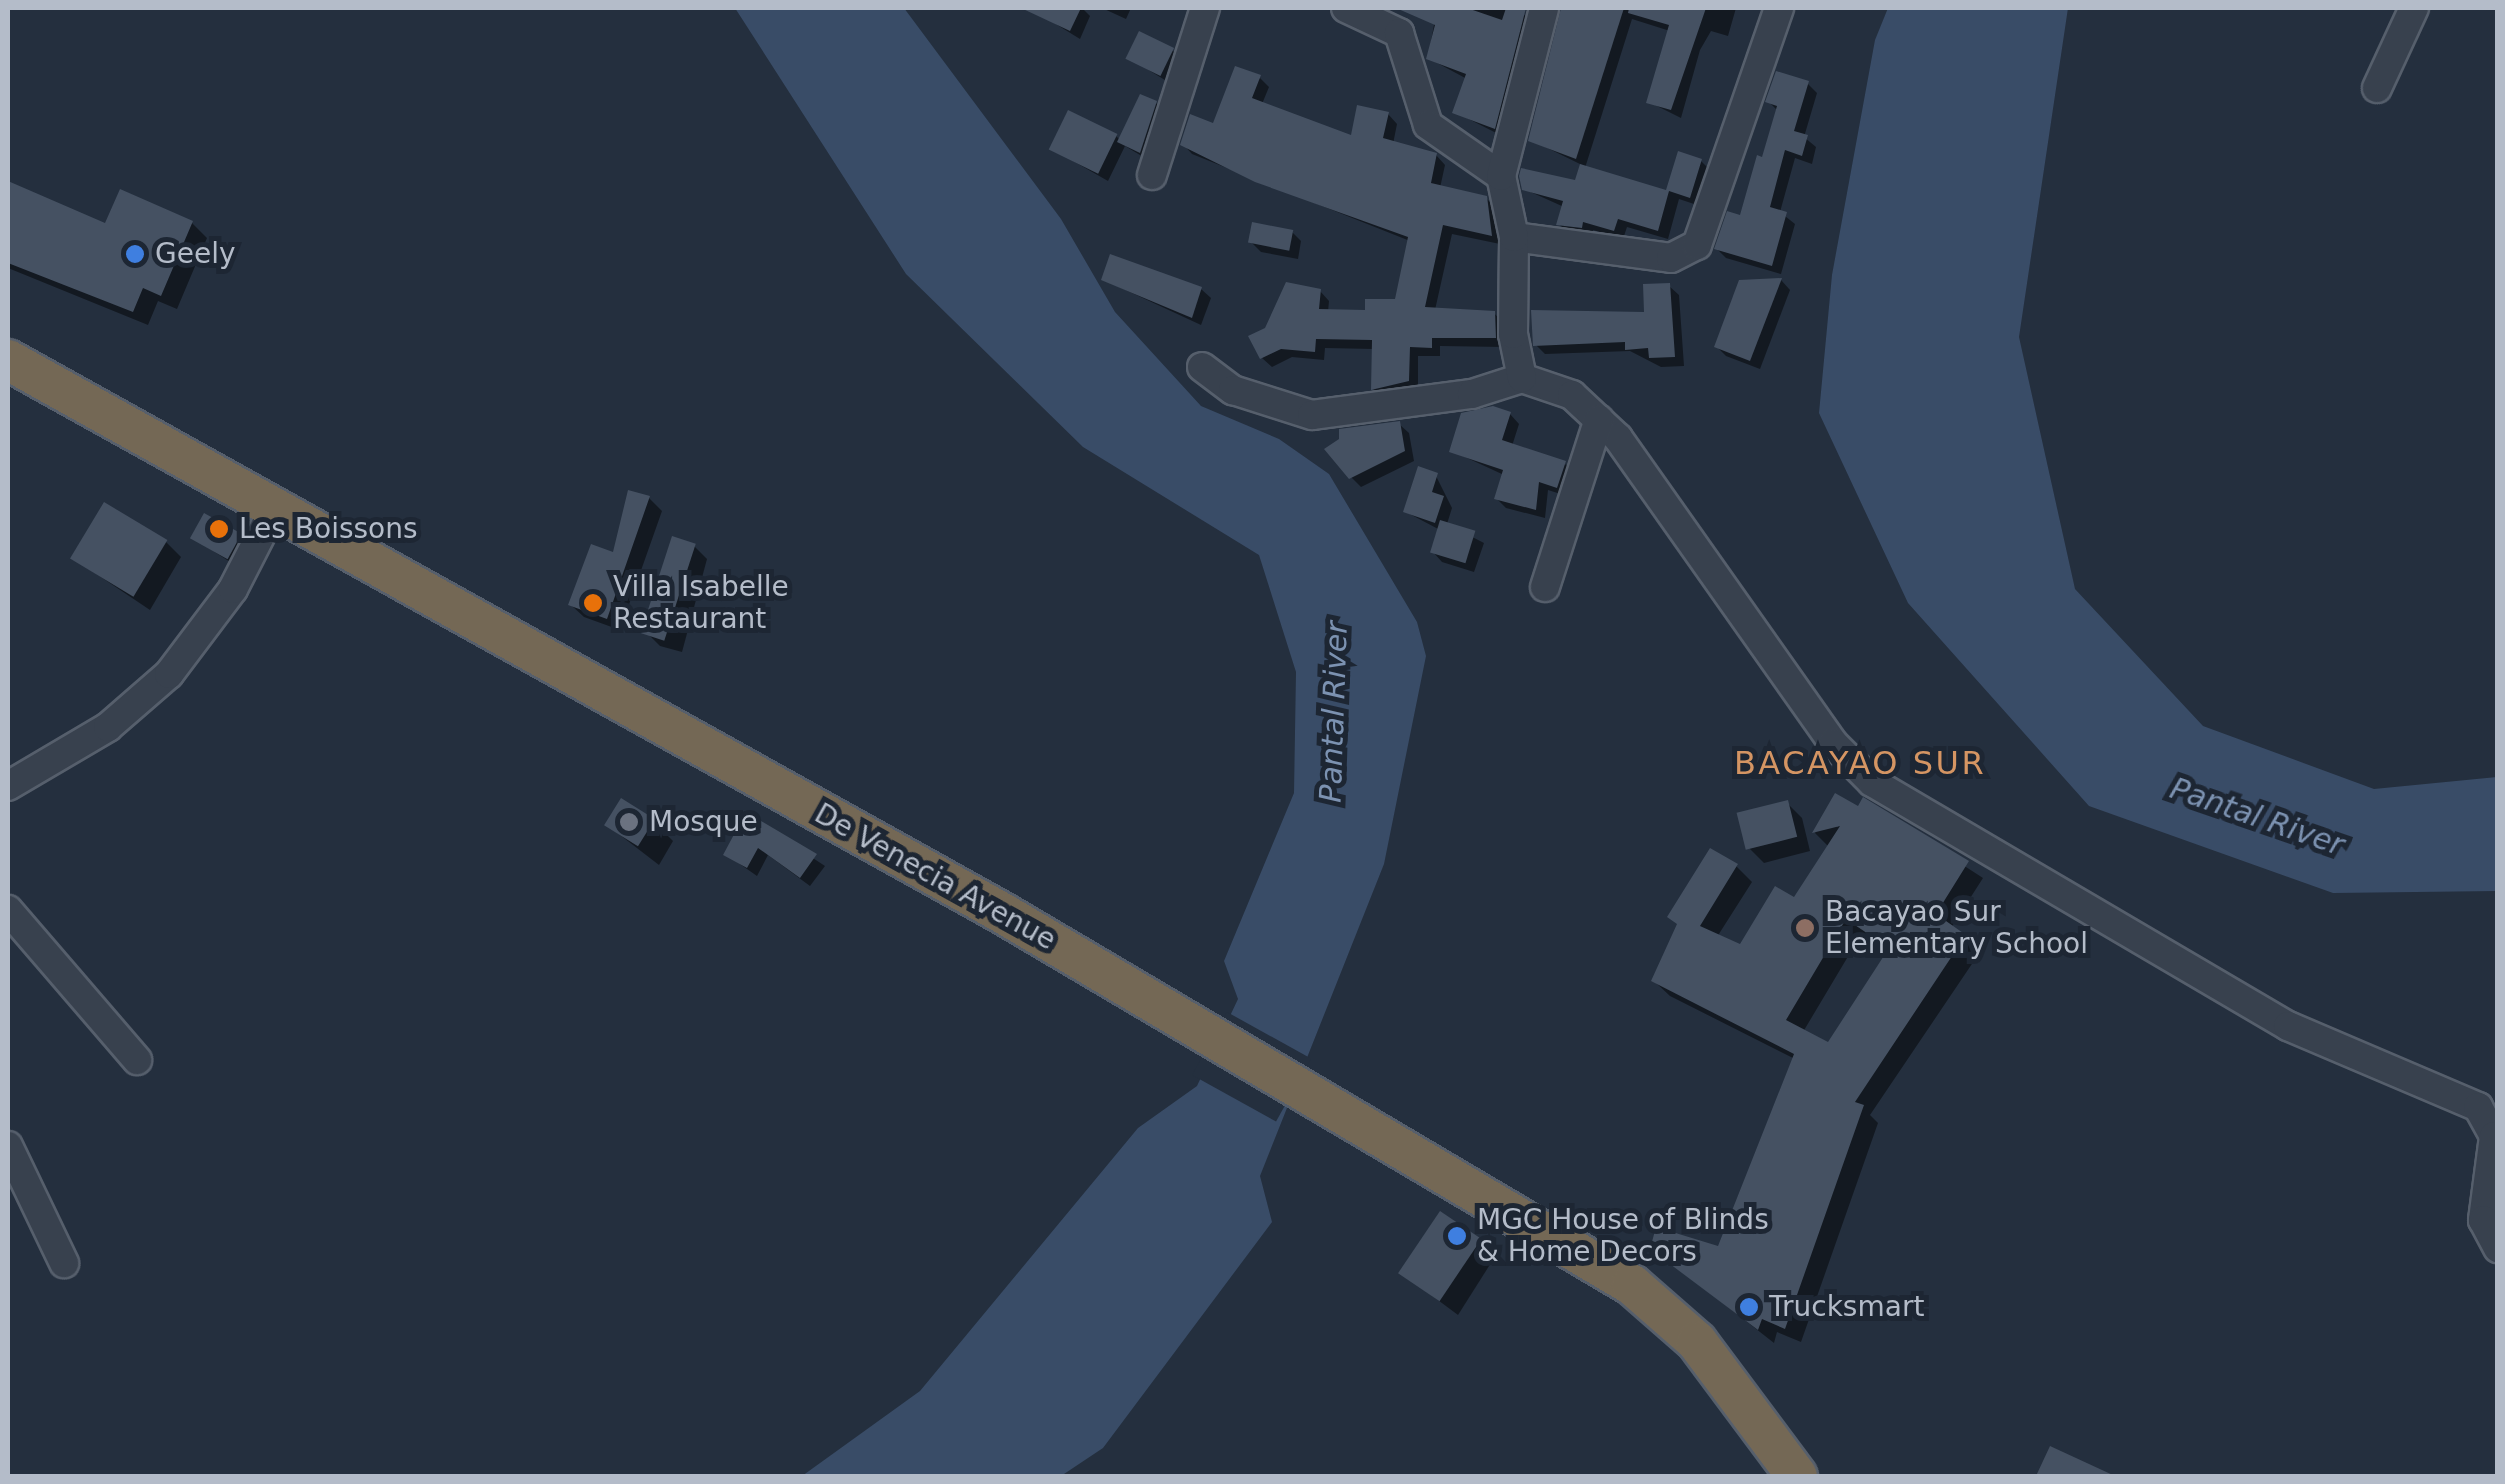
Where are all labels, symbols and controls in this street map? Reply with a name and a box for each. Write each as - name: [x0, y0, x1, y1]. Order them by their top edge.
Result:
- place label: Geely: [155, 237, 235, 271]
- marker: Geely: [124, 243, 146, 265]
- place label: Les Boissons: [239, 512, 418, 546]
- marker: Les Boissons: [208, 518, 230, 540]
- place label: Villa Isabelle Restaurant: [613, 570, 789, 636]
- marker: Villa Isabelle Restaurant: [582, 592, 604, 614]
- water label: Pantal River: [1313, 621, 1355, 803]
- district label: BACAYAO SUR: [1734, 744, 1986, 782]
- water label: Pantal River: [2165, 770, 2349, 864]
- street label: De Venecia Avenue: [809, 797, 1061, 957]
- place label: Mosque: [649, 805, 758, 839]
- marker: Mosque: [618, 811, 640, 833]
- place label: Bacayao Sur Elementary School: [1825, 895, 2088, 961]
- marker: Bacayao Sur Elementary School: [1794, 917, 1816, 939]
- place label: MGC House of Blinds & Home Decors: [1477, 1203, 1769, 1269]
- marker: MGC House of Blinds & Home Decors: [1446, 1225, 1468, 1247]
- place label: Trucksmart: [1769, 1290, 1924, 1324]
- marker: Trucksmart: [1738, 1296, 1760, 1318]

